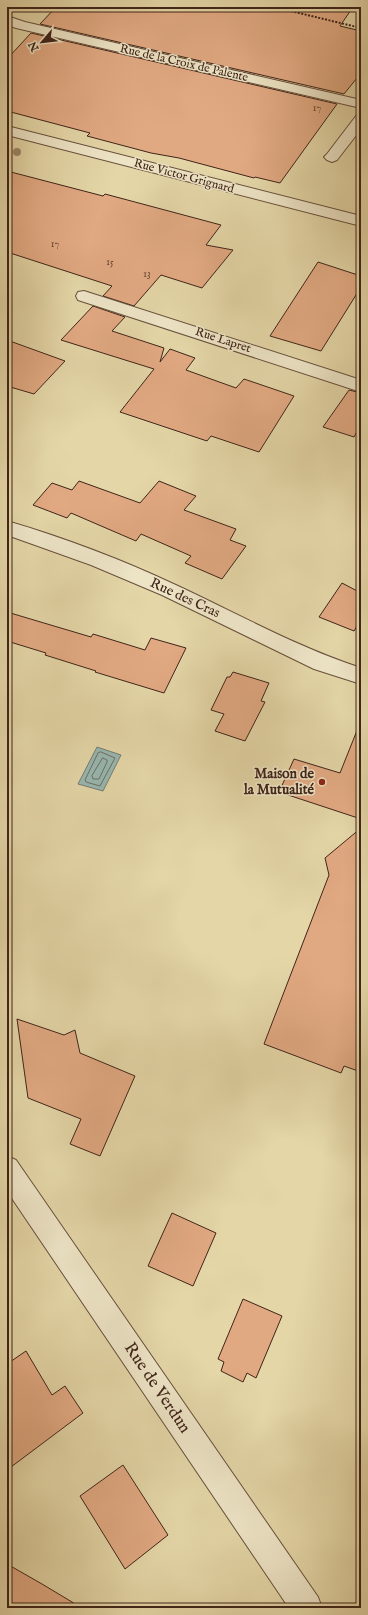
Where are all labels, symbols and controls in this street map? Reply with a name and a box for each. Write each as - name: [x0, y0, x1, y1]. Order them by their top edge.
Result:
- north arrow: [22, 22, 62, 62]
- text: N: [25, 38, 43, 55]
- street label: Rue de la Croix de Palente: [118, 41, 250, 85]
- house number: 17: [313, 102, 322, 115]
- street label: Rue Victor Grignard: [132, 155, 236, 197]
- house number: 17: [51, 238, 60, 251]
- house number: 15: [106, 256, 114, 269]
- house number: 13: [143, 268, 151, 281]
- street label: Rue Lapret: [193, 324, 253, 357]
- street label: Rue des Cras: [147, 574, 223, 622]
- place label: Maison de la Mutualité: [243, 765, 315, 799]
- marker: Maison de la Mutualité: [317, 777, 327, 787]
- street label: Rue de Verdun: [119, 1339, 195, 1437]

